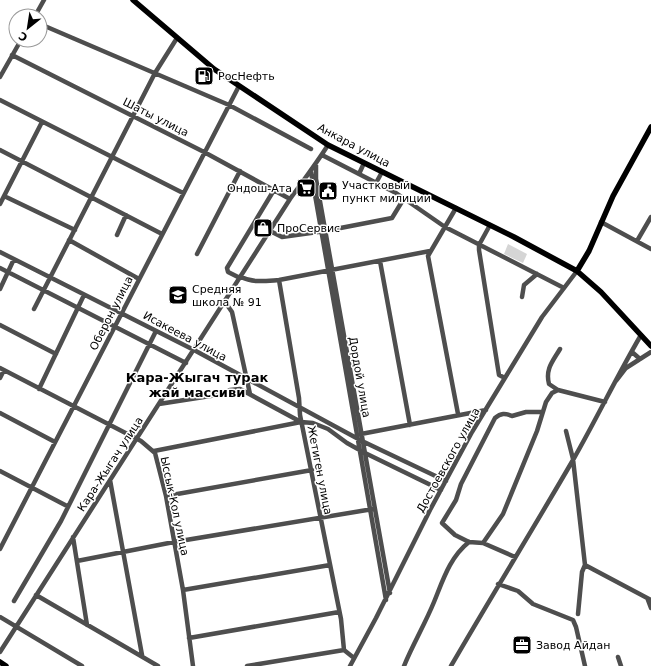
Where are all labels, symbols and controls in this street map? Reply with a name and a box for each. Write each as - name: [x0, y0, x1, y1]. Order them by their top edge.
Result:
- north arrow: [8, 8, 48, 48]
- text: С: [17, 29, 30, 44]
- fuel station icon: РосНефть: [193, 65, 215, 87]
- place label: РосНефть: [218, 70, 275, 83]
- street label: Шаты улица: [121, 95, 191, 140]
- street label: Анкара улица: [315, 121, 392, 170]
- supermarket icon: Ондош-Ата: [295, 177, 317, 199]
- place label: Участковый пункт милиции: [342, 179, 431, 205]
- public building icon: Участковый пункт милиции: [317, 180, 339, 202]
- place label: Ондош-Ата: [227, 182, 292, 195]
- shop icon: ПроСервис: [252, 217, 274, 239]
- place label: ПроСервис: [277, 222, 340, 235]
- street label: Оберон улица: [87, 274, 136, 353]
- place label: Средняя школа № 91: [192, 283, 262, 309]
- school or university icon: Средняя школа № 91: [167, 284, 189, 306]
- street label: Исакеева улица: [141, 309, 229, 364]
- street label: Дордой улица: [346, 335, 373, 419]
- district label: Кара-Жыгач турак жай массиви: [126, 370, 268, 400]
- street label: Достоевского улица: [414, 405, 483, 515]
- street label: Кара-Жыгач улица: [75, 415, 146, 514]
- street label: Жетиген улица: [305, 425, 335, 516]
- street label: Ыссык-Кол улица: [158, 455, 191, 557]
- office icon: Завод Айдан: [511, 634, 533, 656]
- place label: Завод Айдан: [536, 639, 610, 652]

